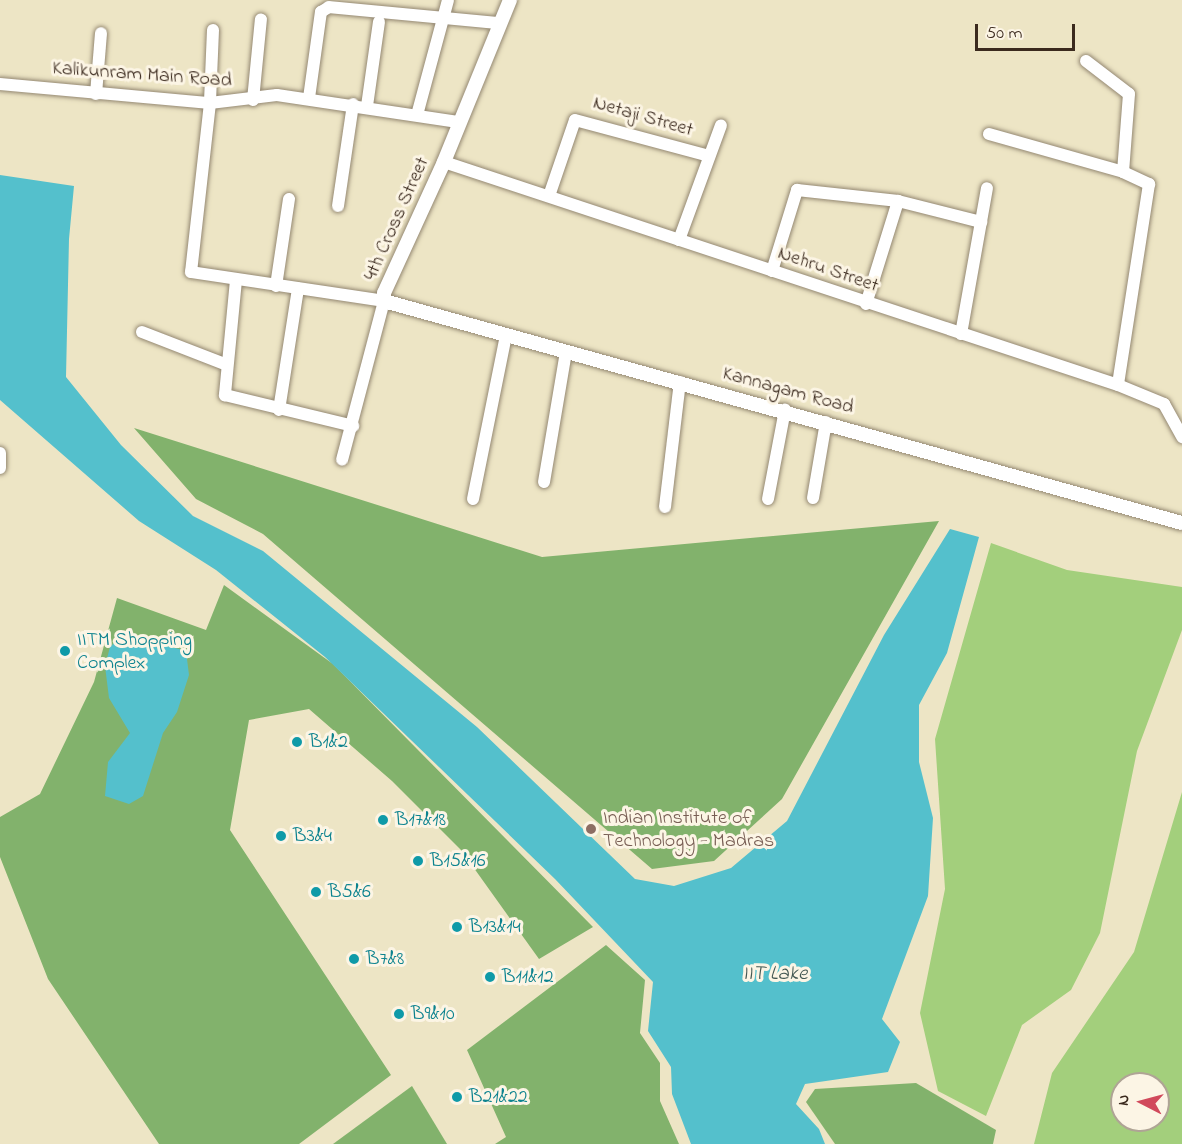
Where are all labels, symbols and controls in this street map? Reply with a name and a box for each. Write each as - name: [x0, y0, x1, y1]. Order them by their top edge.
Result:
- scale bar: [978, 12, 1078, 50]
- text: 50 m: [986, 21, 1023, 47]
- street label: Kalikunram Main Road: [51, 57, 233, 93]
- street label: Netaji Street: [590, 91, 696, 143]
- street label: 4th Cross Street: [359, 153, 435, 285]
- street label: Nehru Street: [774, 242, 882, 298]
- street label: Kannagam Road: [720, 362, 856, 420]
- place label: IITM Shopping Complex: [77, 628, 192, 675]
- marker: IITM Shopping Complex: [58, 644, 72, 658]
- place label: B1&2: [309, 730, 348, 754]
- marker: B1&2: [290, 735, 304, 749]
- place label: Indian Institute of Technology - Madras: [603, 806, 774, 853]
- place label: B17&18: [395, 808, 446, 832]
- marker: B17&18: [376, 813, 390, 827]
- marker: Indian Institute of Technology - Madras: [584, 822, 598, 836]
- place label: B3&4: [293, 824, 332, 848]
- marker: B3&4: [274, 829, 288, 843]
- place label: B15&16: [430, 849, 486, 873]
- marker: B15&16: [411, 854, 425, 868]
- place label: B5&6: [328, 880, 371, 904]
- marker: B5&6: [309, 885, 323, 899]
- place label: B13&14: [469, 915, 521, 939]
- marker: B13&14: [450, 920, 464, 934]
- place label: B7&8: [366, 947, 404, 971]
- marker: B7&8: [347, 952, 361, 966]
- water label: IIT Lake: [743, 961, 807, 987]
- place label: B11&12: [502, 965, 554, 989]
- marker: B11&12: [483, 970, 497, 984]
- place label: B9&10: [411, 1002, 455, 1026]
- marker: B9&10: [392, 1007, 406, 1021]
- north arrow: [1110, 1072, 1170, 1132]
- place label: B21&22: [469, 1085, 528, 1109]
- marker: B21&22: [450, 1090, 464, 1104]
- text: N: [1112, 1094, 1137, 1107]

